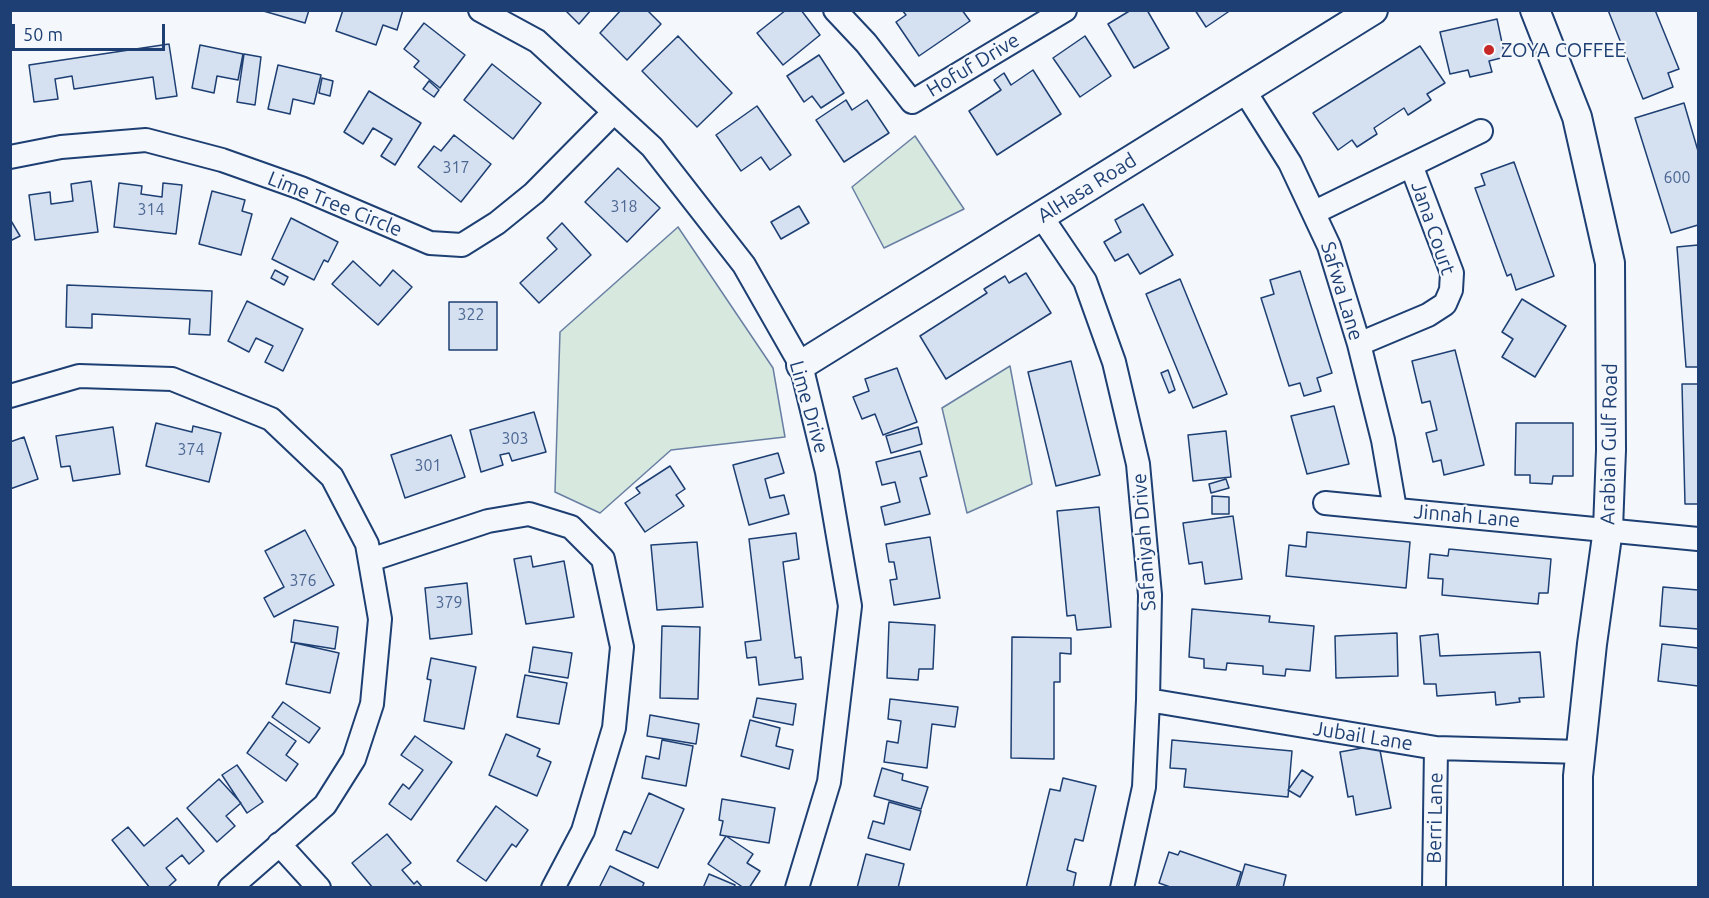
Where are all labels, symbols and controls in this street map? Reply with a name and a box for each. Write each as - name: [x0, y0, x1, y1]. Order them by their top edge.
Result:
- scale bar: [15, 12, 168, 50]
- text: 50 m: [23, 24, 63, 44]
- street label: Hofuf Drive: [922, 28, 1024, 102]
- place label: ZOYA COFFEE: [1501, 38, 1626, 62]
- marker: ZOYA COFFEE: [1482, 43, 1496, 57]
- street label: AlHasa Road: [1033, 148, 1141, 228]
- house number: 317: [442, 158, 470, 178]
- street label: Lime Tree Circle: [264, 166, 406, 242]
- house number: 600: [1663, 168, 1691, 188]
- street label: Jana Court: [1406, 178, 1460, 278]
- house number: 318: [610, 197, 638, 217]
- house number: 314: [137, 200, 165, 220]
- street label: Safwa Lane: [1316, 239, 1368, 343]
- house number: 322: [457, 305, 485, 325]
- street label: Lime Drive: [784, 358, 834, 456]
- street label: Arabian Gulf Road: [1596, 363, 1622, 525]
- house number: 303: [501, 429, 529, 449]
- house number: 374: [177, 440, 205, 460]
- house number: 301: [414, 456, 442, 476]
- street label: Safaniyah Drive: [1127, 472, 1161, 612]
- street label: Jinnah Lane: [1413, 499, 1521, 533]
- house number: 376: [289, 571, 317, 591]
- house number: 379: [435, 593, 463, 613]
- street label: Jubail Lane: [1311, 716, 1415, 756]
- street label: Berri Lane: [1422, 772, 1448, 864]

